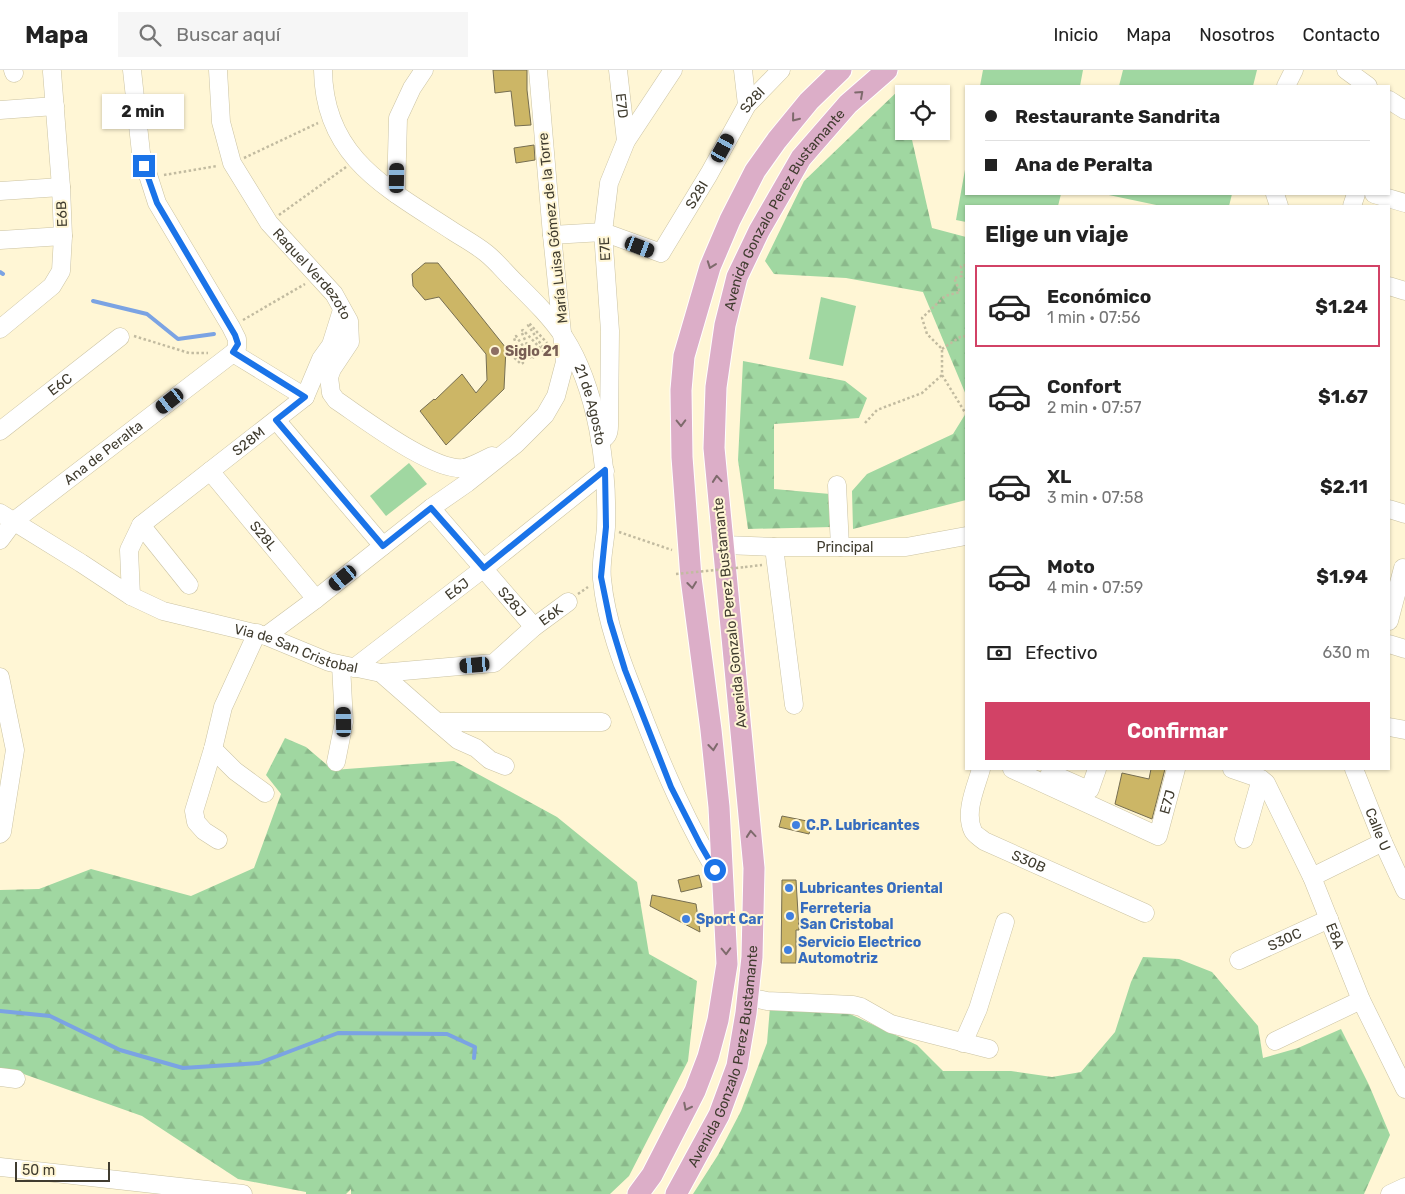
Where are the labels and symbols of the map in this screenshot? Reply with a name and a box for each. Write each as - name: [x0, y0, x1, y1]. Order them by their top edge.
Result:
- street label: S28l: [736, 84, 768, 116]
- one-way arrow: [854, 91, 863, 100]
- street label: E7D: [612, 92, 632, 119]
- callout: 2 min: [103, 93, 185, 128]
- street label: Avenida Gonzalo Perez Bustamante: [720, 105, 849, 312]
- one-way arrow: [793, 112, 801, 121]
- car: [709, 131, 736, 165]
- street label: María Luisa Gómez de la Torre: [535, 132, 571, 324]
- route end: [133, 155, 155, 177]
- car: [389, 163, 404, 193]
- street label: S28I: [681, 178, 711, 212]
- street label: E6B: [53, 201, 71, 227]
- street label: Raquel Verdezoto: [269, 225, 355, 322]
- car: [623, 235, 656, 259]
- street label: E7E: [596, 236, 614, 262]
- one-way arrow: [707, 260, 717, 269]
- place label: Siglo 21: [505, 343, 559, 360]
- marker: Siglo 21: [489, 345, 501, 357]
- street label: 21 de Agosto: [571, 361, 609, 446]
- street label: E6C: [44, 369, 75, 399]
- car: [153, 386, 186, 416]
- street label: Ana de Peralta: [60, 417, 146, 488]
- one-way arrow: [676, 420, 686, 428]
- street label: S28M: [229, 423, 268, 459]
- one-way arrow: [712, 474, 723, 482]
- street label: Avenida Gonzalo Perez Bustamante: [709, 497, 751, 729]
- street label: S28L: [246, 517, 281, 554]
- street label: Principal: [817, 539, 873, 556]
- car: [326, 563, 359, 593]
- street label: E6J: [442, 574, 472, 603]
- one-way arrow: [686, 582, 697, 590]
- street label: S28J: [494, 583, 530, 620]
- street label: E6K: [535, 600, 566, 629]
- street label: Via de San Cristobal: [233, 620, 359, 676]
- car: [459, 656, 490, 674]
- car: [336, 707, 351, 737]
- one-way arrow: [707, 743, 718, 751]
- street label: E7J: [1156, 788, 1179, 816]
- street label: Calle U: [1362, 805, 1394, 854]
- place label: C.P. Lubricantes: [806, 817, 920, 834]
- marker: C.P. Lubricantes: [790, 819, 802, 831]
- one-way arrow: [746, 830, 757, 838]
- street label: S30B: [1009, 846, 1048, 876]
- route start: [704, 859, 726, 881]
- place label: Lubricantes Oriental: [799, 880, 943, 897]
- marker: Lubricantes Oriental: [783, 882, 795, 894]
- place label: Ferreteria San Cristobal: [800, 900, 894, 933]
- marker: Ferreteria San Cristobal: [784, 910, 796, 922]
- place label: Sport Car: [696, 911, 764, 928]
- marker: Sport Car: [680, 913, 692, 925]
- street label: E8A: [1323, 920, 1348, 952]
- street label: S30C: [1265, 924, 1304, 954]
- place label: Servicio Electrico Automotriz: [798, 934, 921, 967]
- marker: Servicio Electrico Automotriz: [782, 944, 794, 956]
- street label: Avenida Gonzalo Perez Bustamante: [684, 945, 761, 1170]
- one-way arrow: [721, 947, 732, 955]
- one-way arrow: [683, 1102, 693, 1111]
- scale bar: [15, 1159, 110, 1182]

